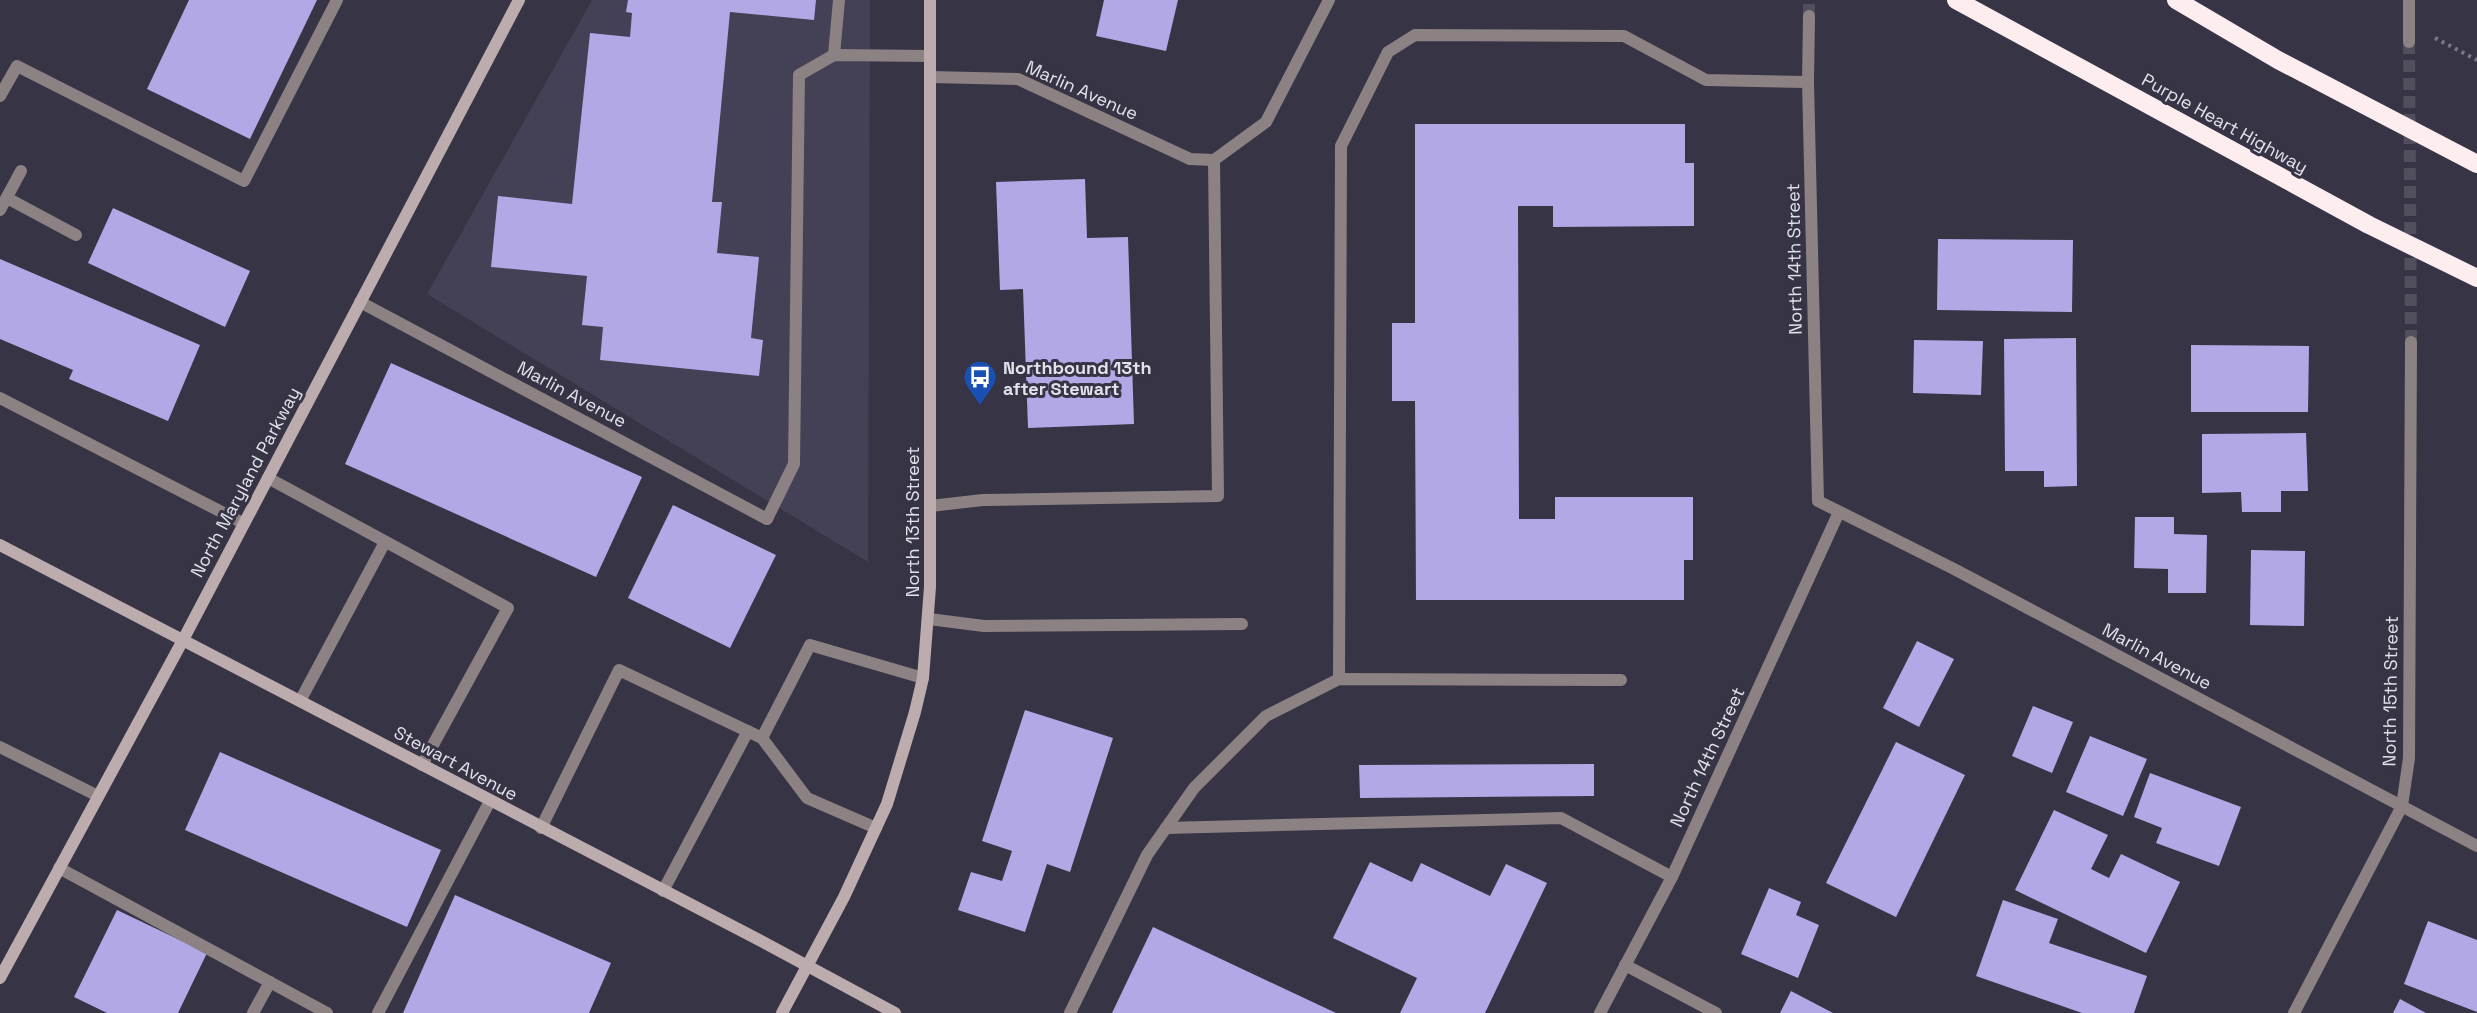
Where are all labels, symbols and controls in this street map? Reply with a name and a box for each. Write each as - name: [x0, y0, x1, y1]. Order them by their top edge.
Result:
- street label: Marlin Avenue: [1022, 55, 1142, 125]
- street label: Purple Heart Highway: [2138, 68, 2312, 178]
- street label: North 14th Street: [1781, 183, 1807, 335]
- street label: Marlin Avenue: [513, 356, 631, 432]
- place label: Northbound 13th after Stewart: [1003, 356, 1152, 400]
- bus stop icon: Northbound 13th after Stewart: [962, 359, 998, 406]
- street label: North Maryland Parkway: [185, 383, 305, 581]
- street label: North 13th Street: [901, 446, 924, 598]
- street label: North 15th Street: [2377, 615, 2403, 767]
- street label: Marlin Avenue: [2098, 618, 2216, 694]
- street label: North 14th Street: [1665, 683, 1749, 831]
- street label: Stewart Avenue: [390, 721, 522, 805]

